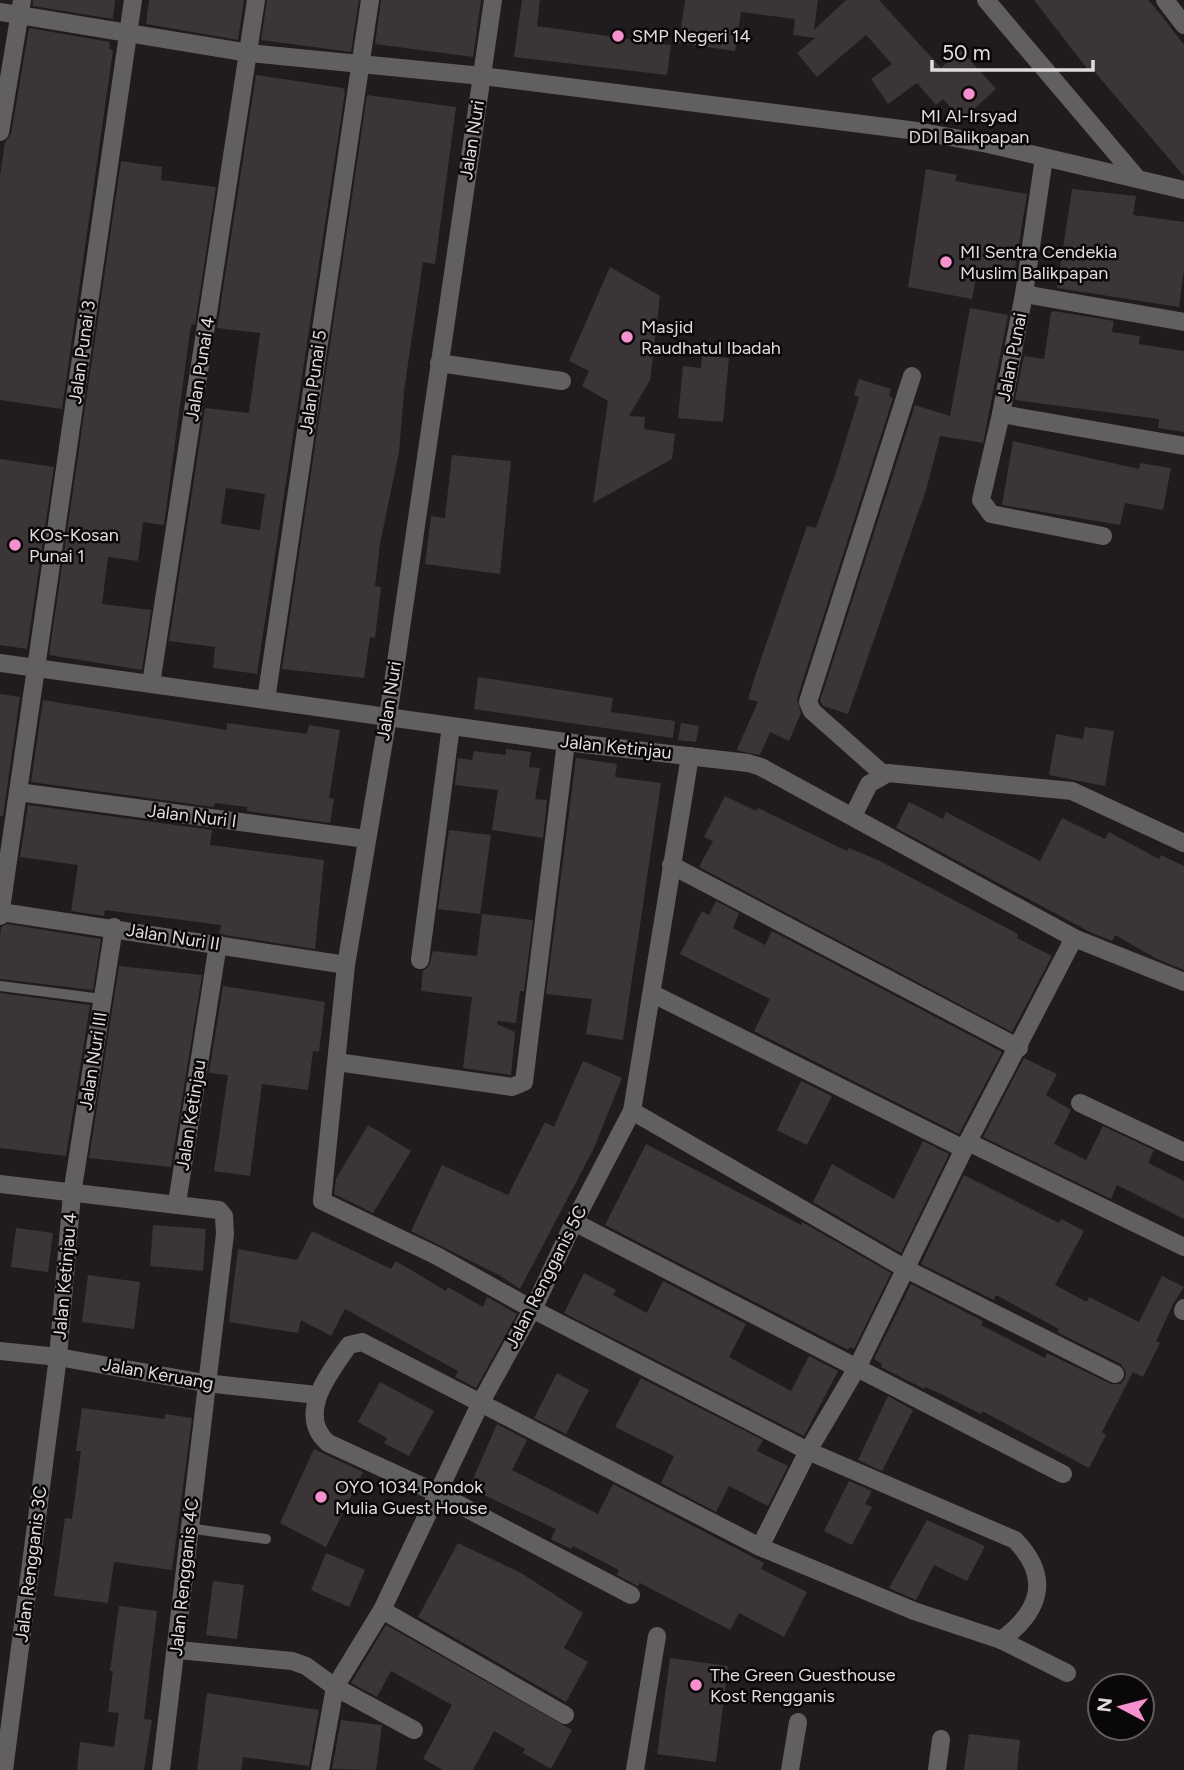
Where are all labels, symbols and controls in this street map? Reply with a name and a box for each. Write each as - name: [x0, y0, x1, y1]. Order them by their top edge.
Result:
- place label: SMP Negeri 14: [632, 25, 751, 47]
- marker: SMP Negeri 14: [610, 28, 626, 44]
- scale bar: [932, 28, 1093, 72]
- text: 50 m: [942, 40, 991, 65]
- marker: MI Al-Irsyad DDI Balikpapan: [961, 86, 977, 102]
- street label: Jalan Nuri: [455, 99, 489, 181]
- place label: MI Al-Irsyad DDI Balikpapan: [909, 105, 1029, 148]
- place label: MI Sentra Cendekia Muslim Balikpapan: [960, 241, 1117, 284]
- marker: MI Sentra Cendekia Muslim Balikpapan: [938, 254, 954, 270]
- street label: Jalan Punai 3: [64, 299, 100, 405]
- street label: Jalan Punai: [993, 311, 1031, 403]
- street label: Jalan Punai 4: [181, 315, 219, 423]
- place label: Masjid Raudhatul Ibadah: [641, 316, 781, 359]
- street label: Jalan Punai 5: [295, 329, 331, 435]
- marker: Masjid Raudhatul Ibadah: [619, 329, 635, 345]
- place label: KOs-Kosan Punai 1: [29, 524, 119, 567]
- marker: KOs-Kosan Punai 1: [7, 537, 23, 553]
- street label: Jalan Nuri: [372, 660, 406, 742]
- street label: Jalan Ketinjau: [559, 730, 673, 764]
- street label: Jalan Nuri I: [146, 800, 238, 832]
- street label: Jalan Nuri II: [125, 919, 221, 955]
- street label: Jalan Nuri III: [74, 1010, 112, 1112]
- street label: Jalan Ketinjau: [171, 1058, 211, 1172]
- street label: Jalan Rengganis 5C: [500, 1202, 592, 1352]
- street label: Jalan Ketinjau 4: [48, 1212, 82, 1340]
- street label: Jalan Keruang: [101, 1353, 215, 1395]
- place label: OYO 1034 Pondok Mulia Guest House: [335, 1476, 488, 1519]
- street label: Jalan Rengganis 3C: [10, 1485, 52, 1643]
- marker: OYO 1034 Pondok Mulia Guest House: [313, 1489, 329, 1505]
- street label: Jalan Rengganis 4C: [165, 1497, 203, 1657]
- place label: The Green Guesthouse Kost Rengganis: [710, 1664, 896, 1707]
- north arrow: [1086, 1672, 1156, 1742]
- marker: The Green Guesthouse Kost Rengganis: [688, 1677, 704, 1693]
- text: N: [1092, 1696, 1117, 1714]

